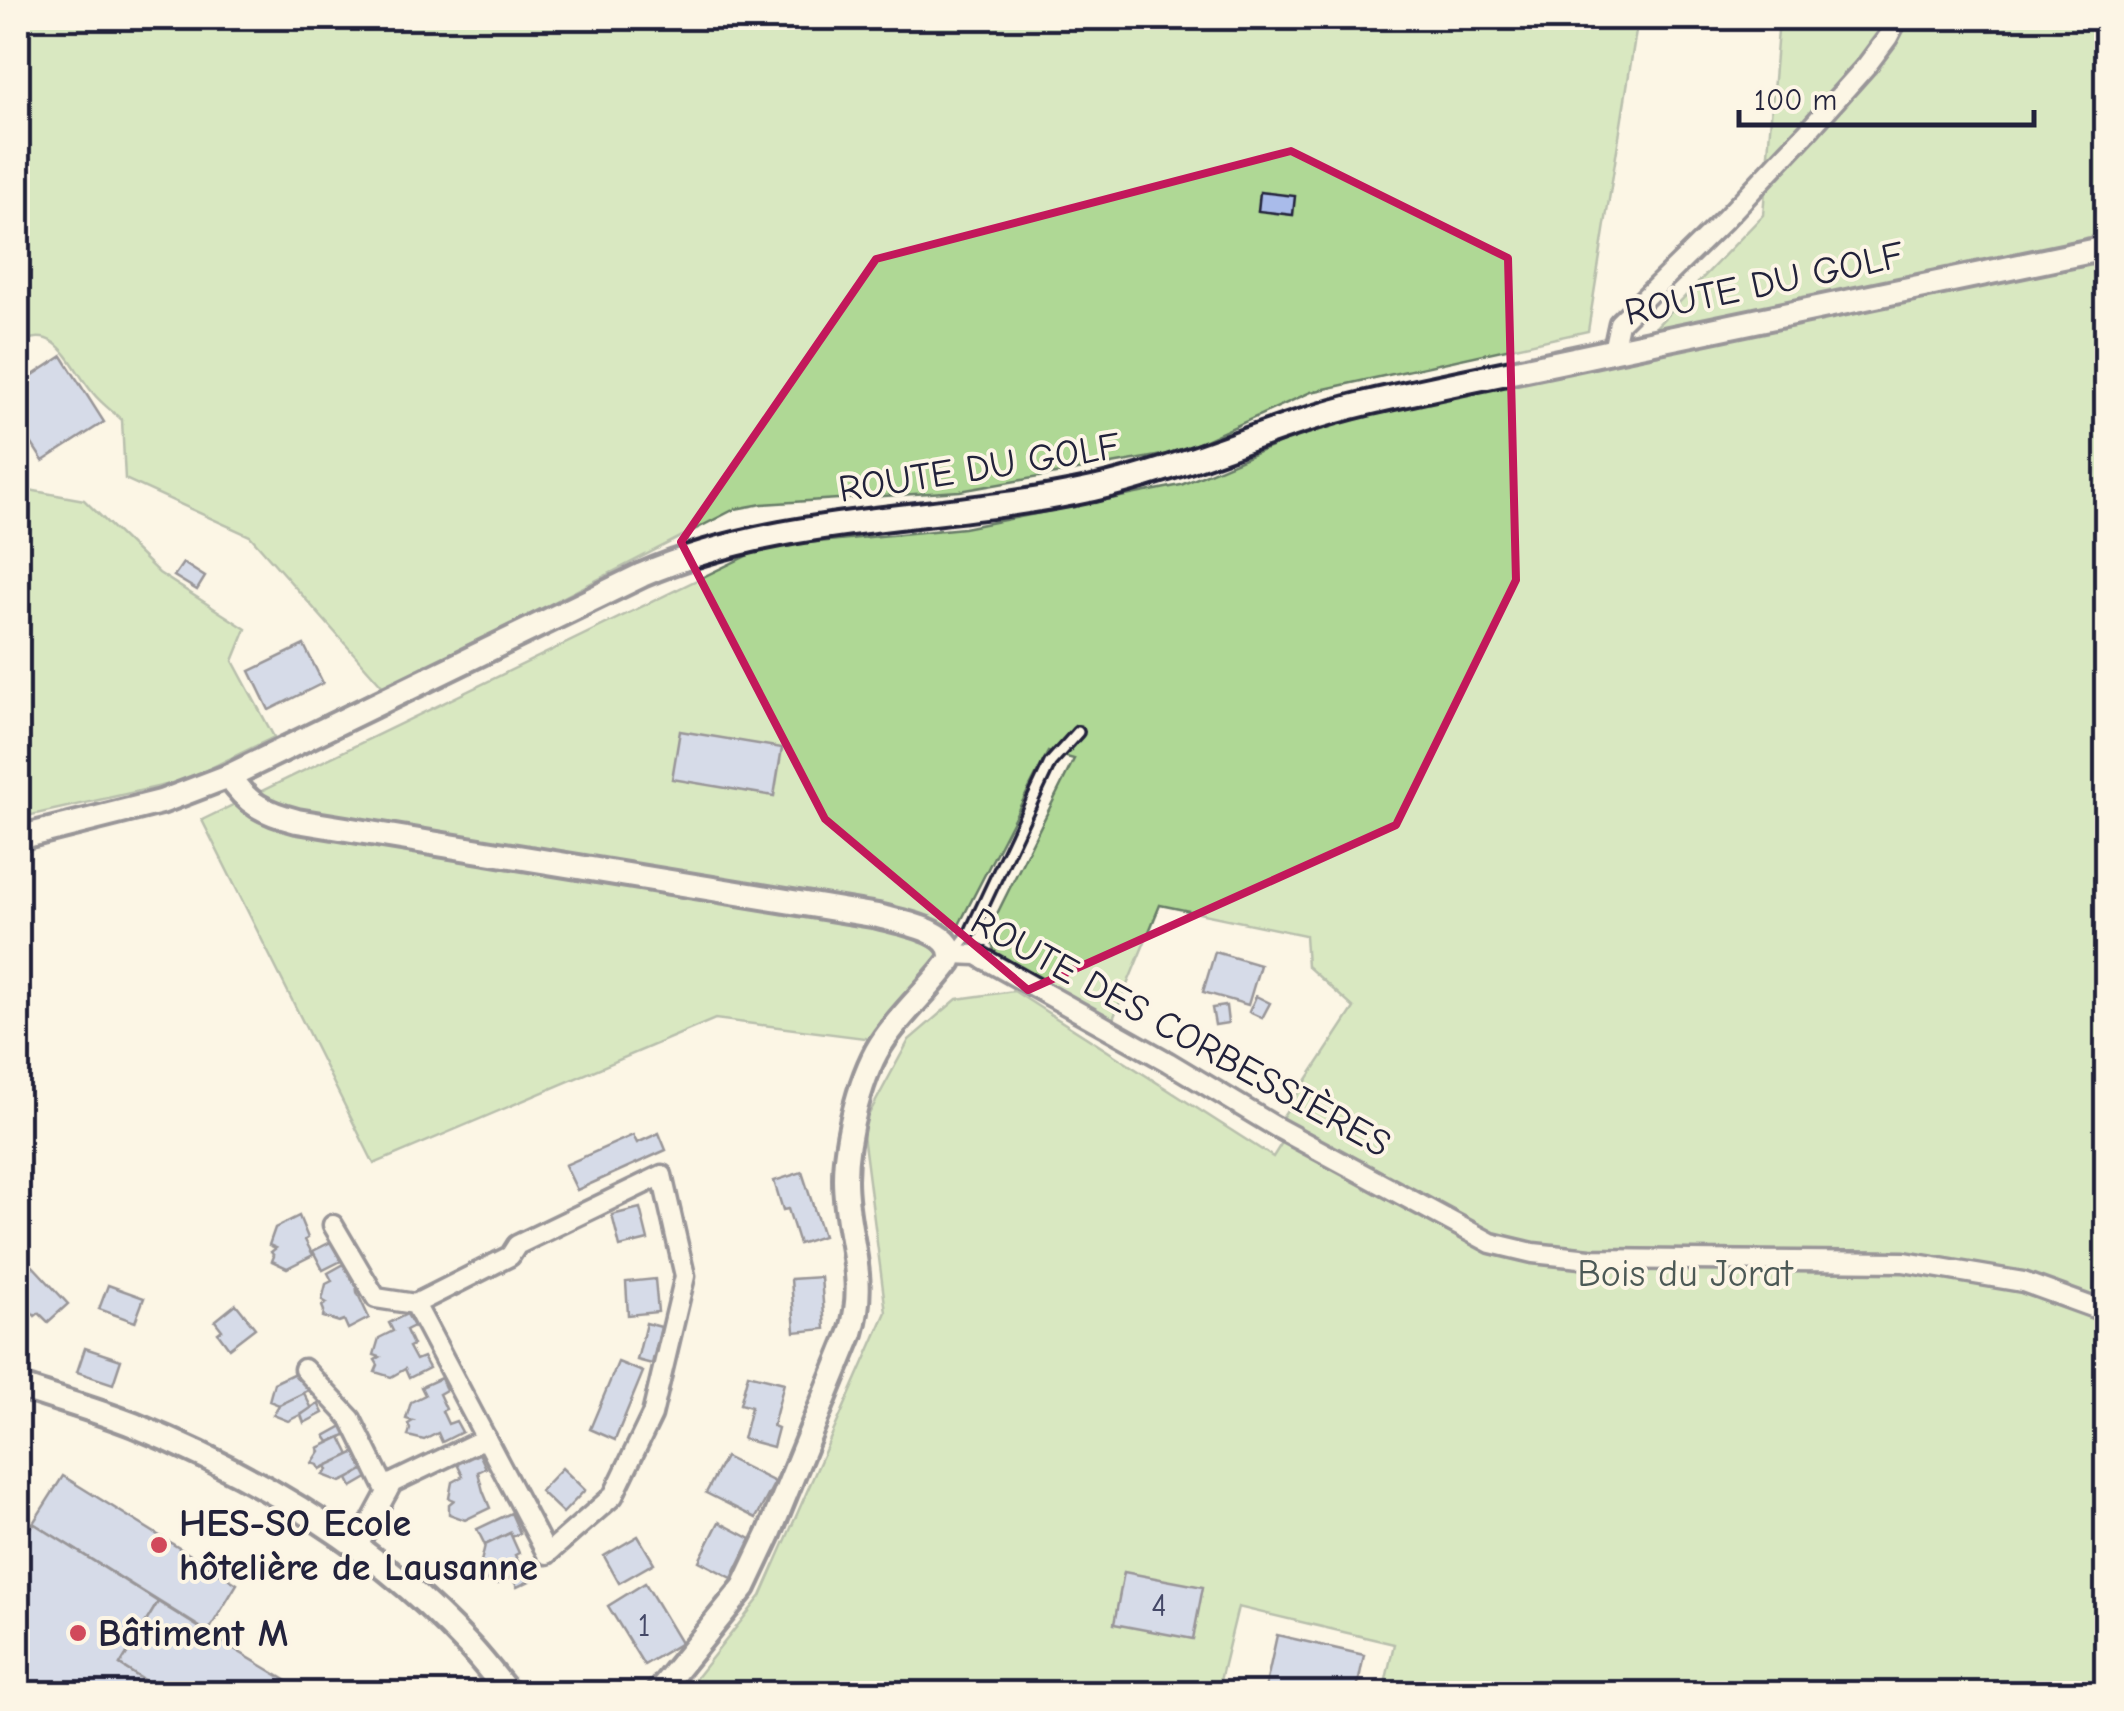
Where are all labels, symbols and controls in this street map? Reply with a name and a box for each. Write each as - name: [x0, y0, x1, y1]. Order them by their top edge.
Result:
- scale bar: [1739, 65, 2034, 127]
- text: 100 m: [1754, 83, 1837, 118]
- street label: ROUTE DU GOLF: [1621, 233, 1908, 335]
- street label: ROUTE DU GOLF: [835, 424, 1123, 512]
- street label: ROUTE DES CORBESSIÈRES: [963, 898, 1398, 1167]
- park label: Bois du Jorat: [1577, 1252, 1794, 1296]
- place label: HES-SO Ecole hôtelière de Lausanne: [179, 1502, 538, 1590]
- marker: HES-SO Ecole hôtelière de Lausanne: [148, 1534, 170, 1556]
- house number: 4: [1151, 1587, 1167, 1624]
- house number: 1: [638, 1607, 650, 1644]
- place label: Bâtiment M: [98, 1612, 288, 1656]
- marker: Bâtiment M: [67, 1622, 89, 1644]

